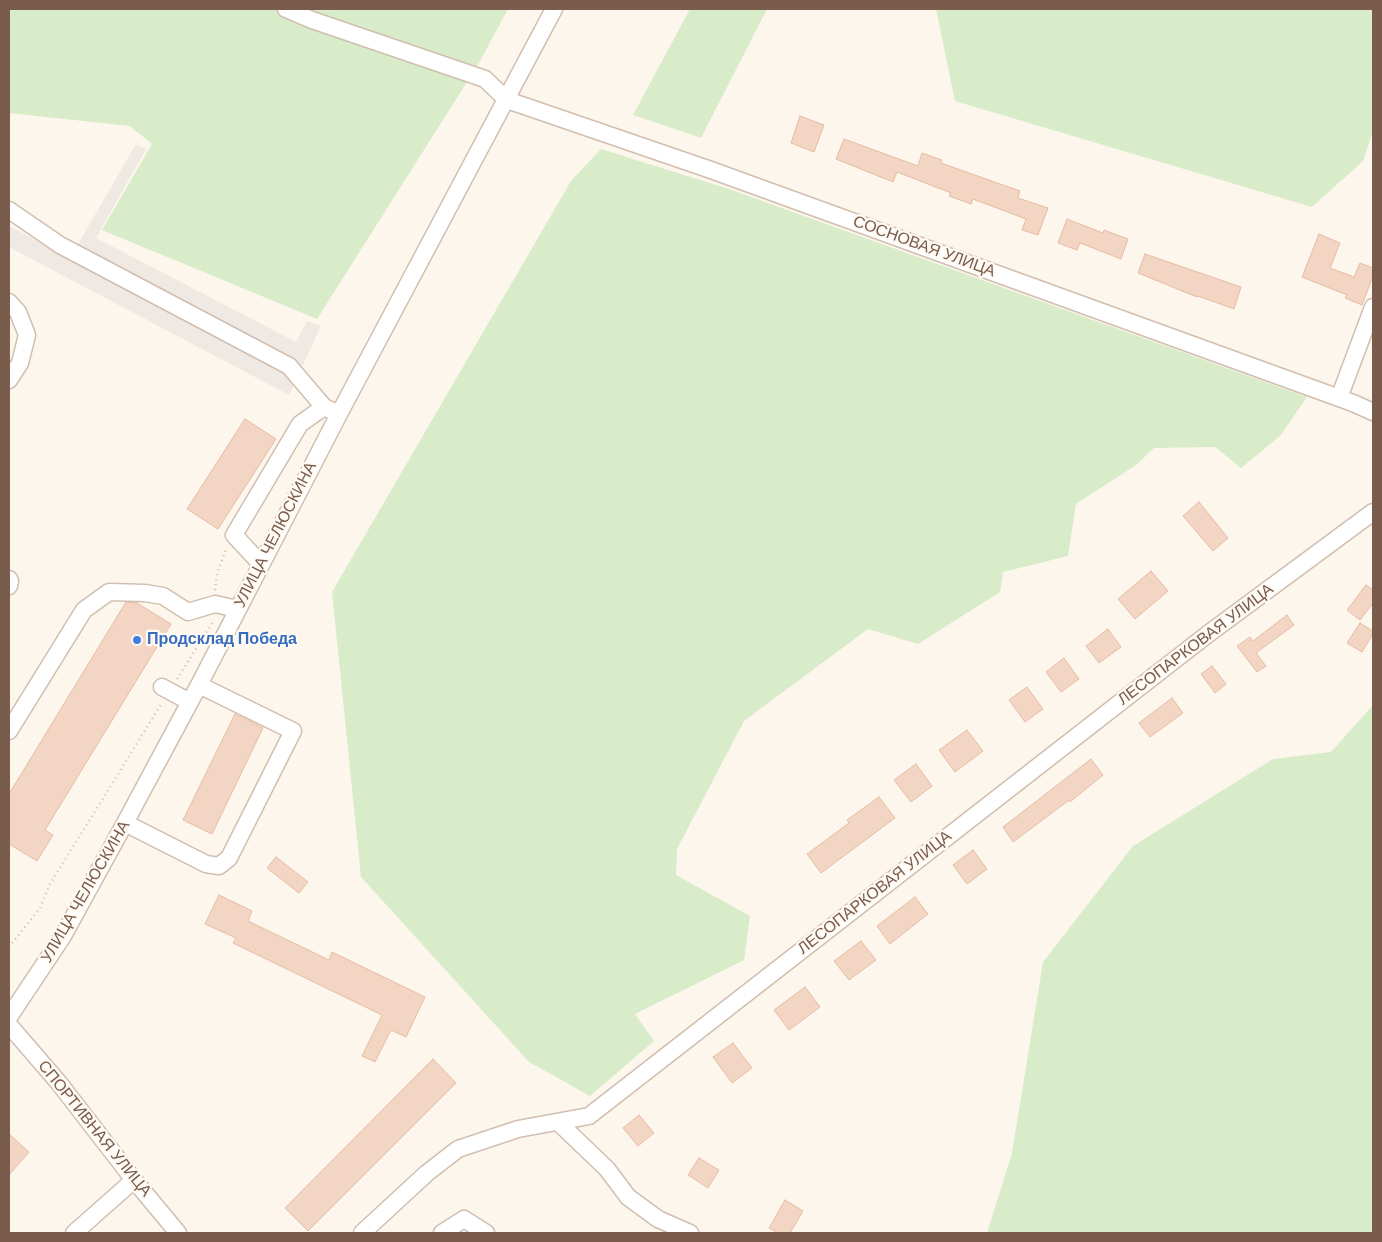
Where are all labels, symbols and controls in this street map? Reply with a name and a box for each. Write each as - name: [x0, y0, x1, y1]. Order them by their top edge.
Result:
- street label: СОСНОВАЯ УЛИЦА: [850, 212, 998, 282]
- street label: УЛИЦА ЧЕЛЮСКИНА: [231, 459, 321, 611]
- street label: ЛЕСОПАРКОВАЯ УЛИЦА: [1114, 580, 1278, 710]
- place label: Продсклад Победа: [147, 630, 297, 650]
- marker: Продсклад Победа: [131, 634, 143, 646]
- street label: УЛИЦА ЧЕЛЮСКИНА: [37, 818, 135, 966]
- street label: ЛЕСОПАРКОВАЯ УЛИЦА: [794, 827, 956, 959]
- street label: СПОРТИВНАЯ УЛИЦА: [33, 1057, 155, 1201]

